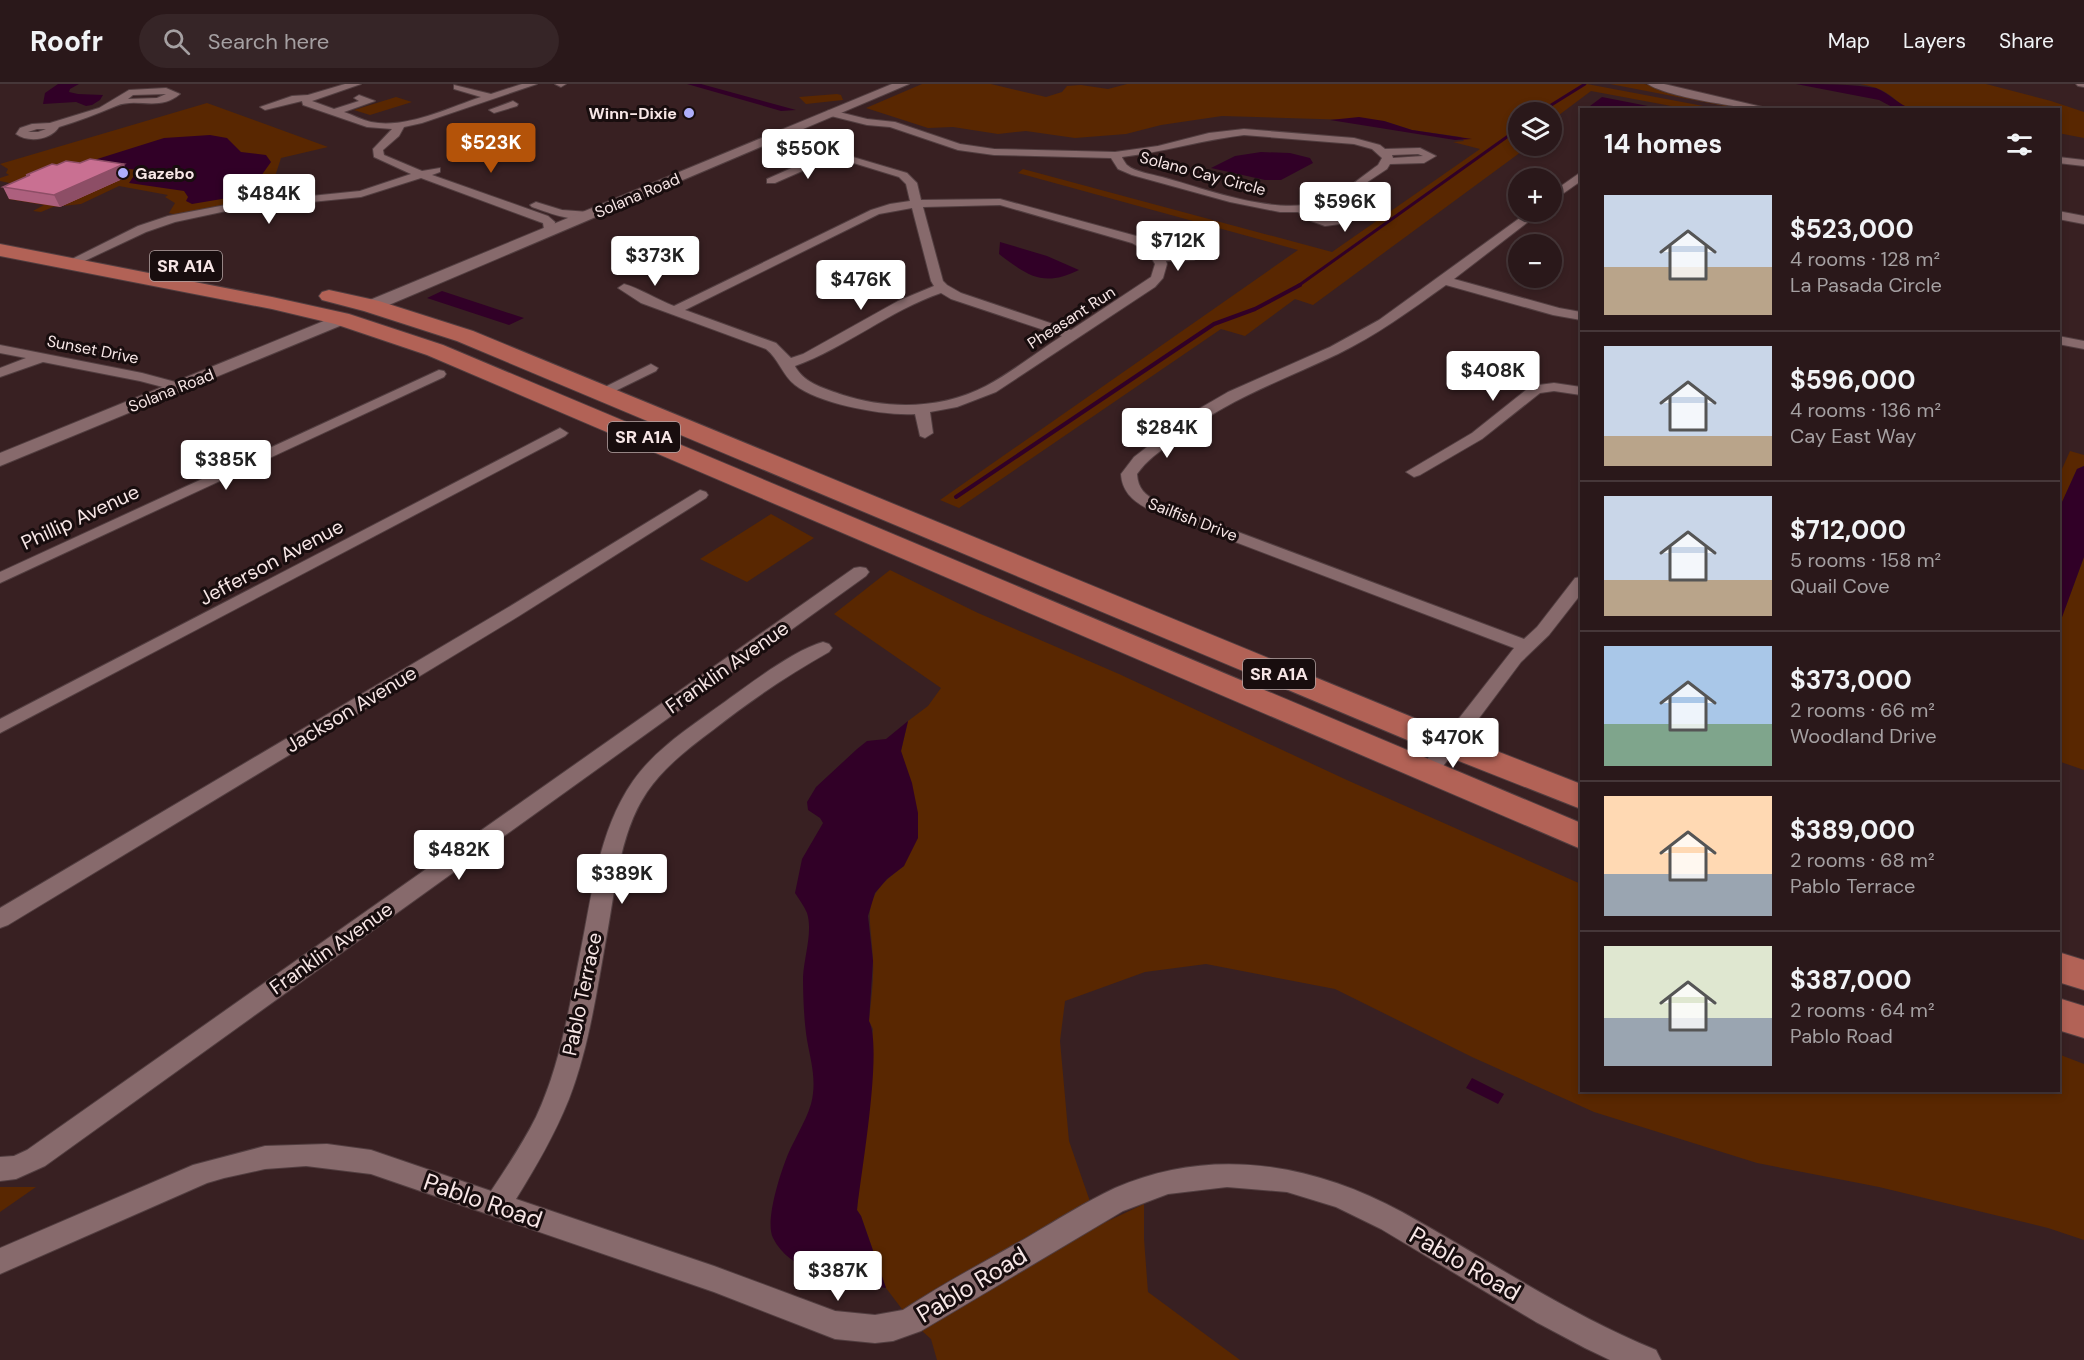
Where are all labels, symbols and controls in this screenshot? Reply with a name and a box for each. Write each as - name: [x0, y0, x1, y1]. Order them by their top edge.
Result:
- search box: [139, 14, 559, 68]
- text: Roofr: [30, 23, 103, 60]
- icon: search: [160, 25, 193, 58]
- text: Search here: [208, 27, 329, 56]
- text: Map: [1828, 27, 1870, 55]
- text: Layers: [1903, 27, 1966, 55]
- text: Share: [1999, 27, 2054, 55]
- map controls: [1508, 102, 1562, 288]
- button: layers: [1508, 102, 1562, 156]
- place label: Winn-Dixie: [589, 103, 677, 124]
- marker: Winn-Dixie: [682, 106, 696, 120]
- pin: $523K: [449, 123, 533, 174]
- text: 14 homes: [1604, 127, 1722, 161]
- icon: filters: [2003, 128, 2036, 161]
- text: $523K: [460, 129, 522, 155]
- pin: $550K: [766, 129, 850, 180]
- text: $550K: [776, 135, 840, 161]
- street label: Solano Cay Circle: [1137, 147, 1268, 200]
- place label: Gazebo: [135, 163, 195, 184]
- marker: Gazebo: [116, 166, 130, 180]
- street label: Solana Road: [591, 168, 683, 223]
- button: +: [1508, 168, 1562, 222]
- pin: $484K: [227, 174, 311, 225]
- text: $484K: [237, 180, 301, 206]
- pin: $596K: [1303, 182, 1387, 233]
- text: $596K: [1314, 188, 1376, 214]
- text: $523,000: [1790, 212, 1914, 246]
- icon: home: [1652, 219, 1724, 291]
- pin: $712K: [1136, 221, 1220, 272]
- text: $712K: [1150, 227, 1206, 253]
- button: −: [1508, 234, 1562, 288]
- pin: $373K: [613, 236, 697, 287]
- text: $373K: [625, 242, 685, 268]
- text: 4 rooms · 128 m²: [1790, 246, 1940, 272]
- road number: SR A1A: [150, 251, 222, 281]
- pin: $476K: [819, 260, 903, 311]
- text: $476K: [830, 266, 892, 292]
- text: La Pasada Circle: [1790, 272, 1942, 298]
- street label: Pheasant Run: [1023, 281, 1119, 354]
- street label: Sunset Drive: [45, 330, 141, 369]
- pin: $408K: [1451, 351, 1535, 402]
- text: $408K: [1461, 357, 1525, 383]
- text: $596,000: [1790, 363, 1916, 397]
- street label: Solana Road: [125, 364, 217, 417]
- icon: home: [1652, 370, 1724, 442]
- text: 4 rooms · 136 m²: [1790, 397, 1941, 423]
- pin: $284K: [1125, 408, 1209, 459]
- text: $284K: [1136, 414, 1198, 440]
- road number: SR A1A: [608, 422, 680, 452]
- text: Cay East Way: [1790, 423, 1916, 449]
- pin: $385K: [184, 440, 268, 491]
- text: $385K: [195, 446, 257, 472]
- street label: Phillip Avenue: [17, 478, 143, 556]
- street label: Sailfish Drive: [1145, 493, 1240, 546]
- street label: Jefferson Avenue: [194, 513, 348, 611]
- text: $712,000: [1790, 513, 1906, 547]
- icon: home: [1652, 520, 1724, 592]
- text: 5 rooms · 158 m²: [1790, 547, 1941, 573]
- text: Quail Cove: [1790, 573, 1890, 599]
- street label: Franklin Avenue: [660, 615, 794, 719]
- road number: SR A1A: [1243, 659, 1315, 689]
- street label: Jackson Avenue: [281, 660, 421, 758]
- text: $373,000: [1790, 663, 1912, 697]
- icon: home: [1652, 670, 1724, 742]
- text: 2 rooms · 66 m²: [1790, 697, 1935, 723]
- pin: $470K: [1411, 718, 1495, 769]
- text: Woodland Drive: [1790, 723, 1937, 749]
- text: $470K: [1422, 724, 1484, 750]
- text: $389,000: [1790, 813, 1915, 847]
- icon: home: [1652, 820, 1724, 892]
- pin: $482K: [417, 830, 501, 881]
- text: $482K: [428, 836, 490, 862]
- text: 2 rooms · 68 m²: [1790, 847, 1935, 873]
- pin: $389K: [580, 854, 664, 905]
- text: $389K: [591, 860, 653, 886]
- text: Pablo Terrace: [1790, 873, 1915, 899]
- street label: Franklin Avenue: [264, 896, 398, 1000]
- street label: Pablo Terrace: [556, 930, 608, 1058]
- text: $387,000: [1790, 963, 1912, 997]
- icon: home: [1652, 970, 1724, 1042]
- text: 2 rooms · 64 m²: [1790, 997, 1934, 1023]
- text: Pablo Road: [1790, 1023, 1893, 1049]
- street label: Pablo Road: [420, 1166, 546, 1235]
- street label: Pablo Road: [1404, 1219, 1526, 1308]
- street label: Pablo Road: [911, 1240, 1033, 1330]
- pin: $387K: [796, 1251, 880, 1302]
- text: $387K: [808, 1257, 868, 1283]

